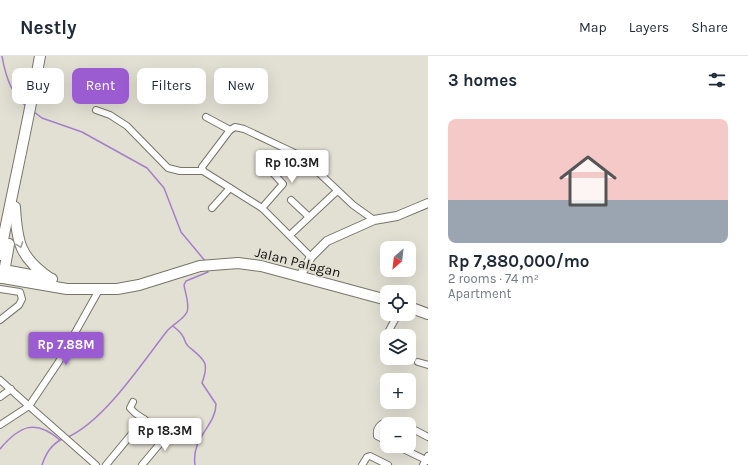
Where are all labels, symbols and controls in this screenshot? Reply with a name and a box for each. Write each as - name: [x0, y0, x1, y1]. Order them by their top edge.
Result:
- text: Nestly: [20, 17, 77, 39]
- text: Map: [579, 19, 607, 36]
- text: Layers: [629, 19, 669, 36]
- text: Share: [691, 19, 728, 36]
- chip: Buy: [12, 68, 64, 104]
- chip: Rent: [72, 68, 129, 104]
- chip: Filters: [137, 68, 206, 104]
- chip: New: [214, 68, 268, 104]
- icon: filters: [706, 69, 728, 91]
- text: 3 homes: [448, 70, 517, 90]
- icon: home: [552, 145, 624, 217]
- pin: Rp 10.3M: [251, 150, 333, 184]
- text: Rp 10.3M: [265, 155, 319, 170]
- north arrow: [380, 241, 416, 277]
- map controls: [380, 241, 416, 453]
- one-way arrow: [16, 242, 24, 249]
- street label: Jalan Palagan: [253, 244, 343, 281]
- text: Rp 7,880,000/mo: [448, 251, 589, 271]
- text: 2 rooms · 74 m²: [448, 271, 539, 286]
- button: locate: [380, 285, 416, 321]
- text: Apartment: [448, 286, 511, 301]
- button: layers: [380, 329, 416, 365]
- pin: Rp 7.88M: [25, 332, 107, 366]
- text: Rp 7.88M: [37, 337, 95, 352]
- button: +: [380, 373, 416, 409]
- button: −: [380, 417, 416, 453]
- pin: Rp 18.3M: [124, 418, 206, 452]
- text: Rp 18.3M: [138, 423, 192, 438]

